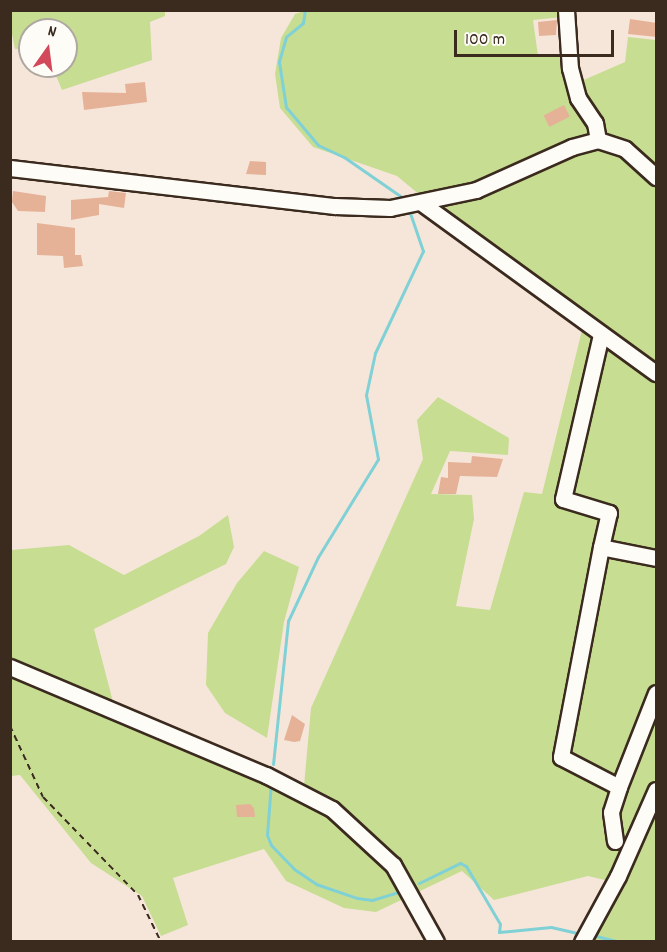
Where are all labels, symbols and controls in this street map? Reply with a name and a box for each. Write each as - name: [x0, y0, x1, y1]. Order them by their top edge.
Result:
- north arrow: [18, 18, 78, 78]
- scale bar: [457, 18, 618, 56]
- text: N: [45, 20, 59, 44]
- text: 100 m: [465, 28, 505, 53]

